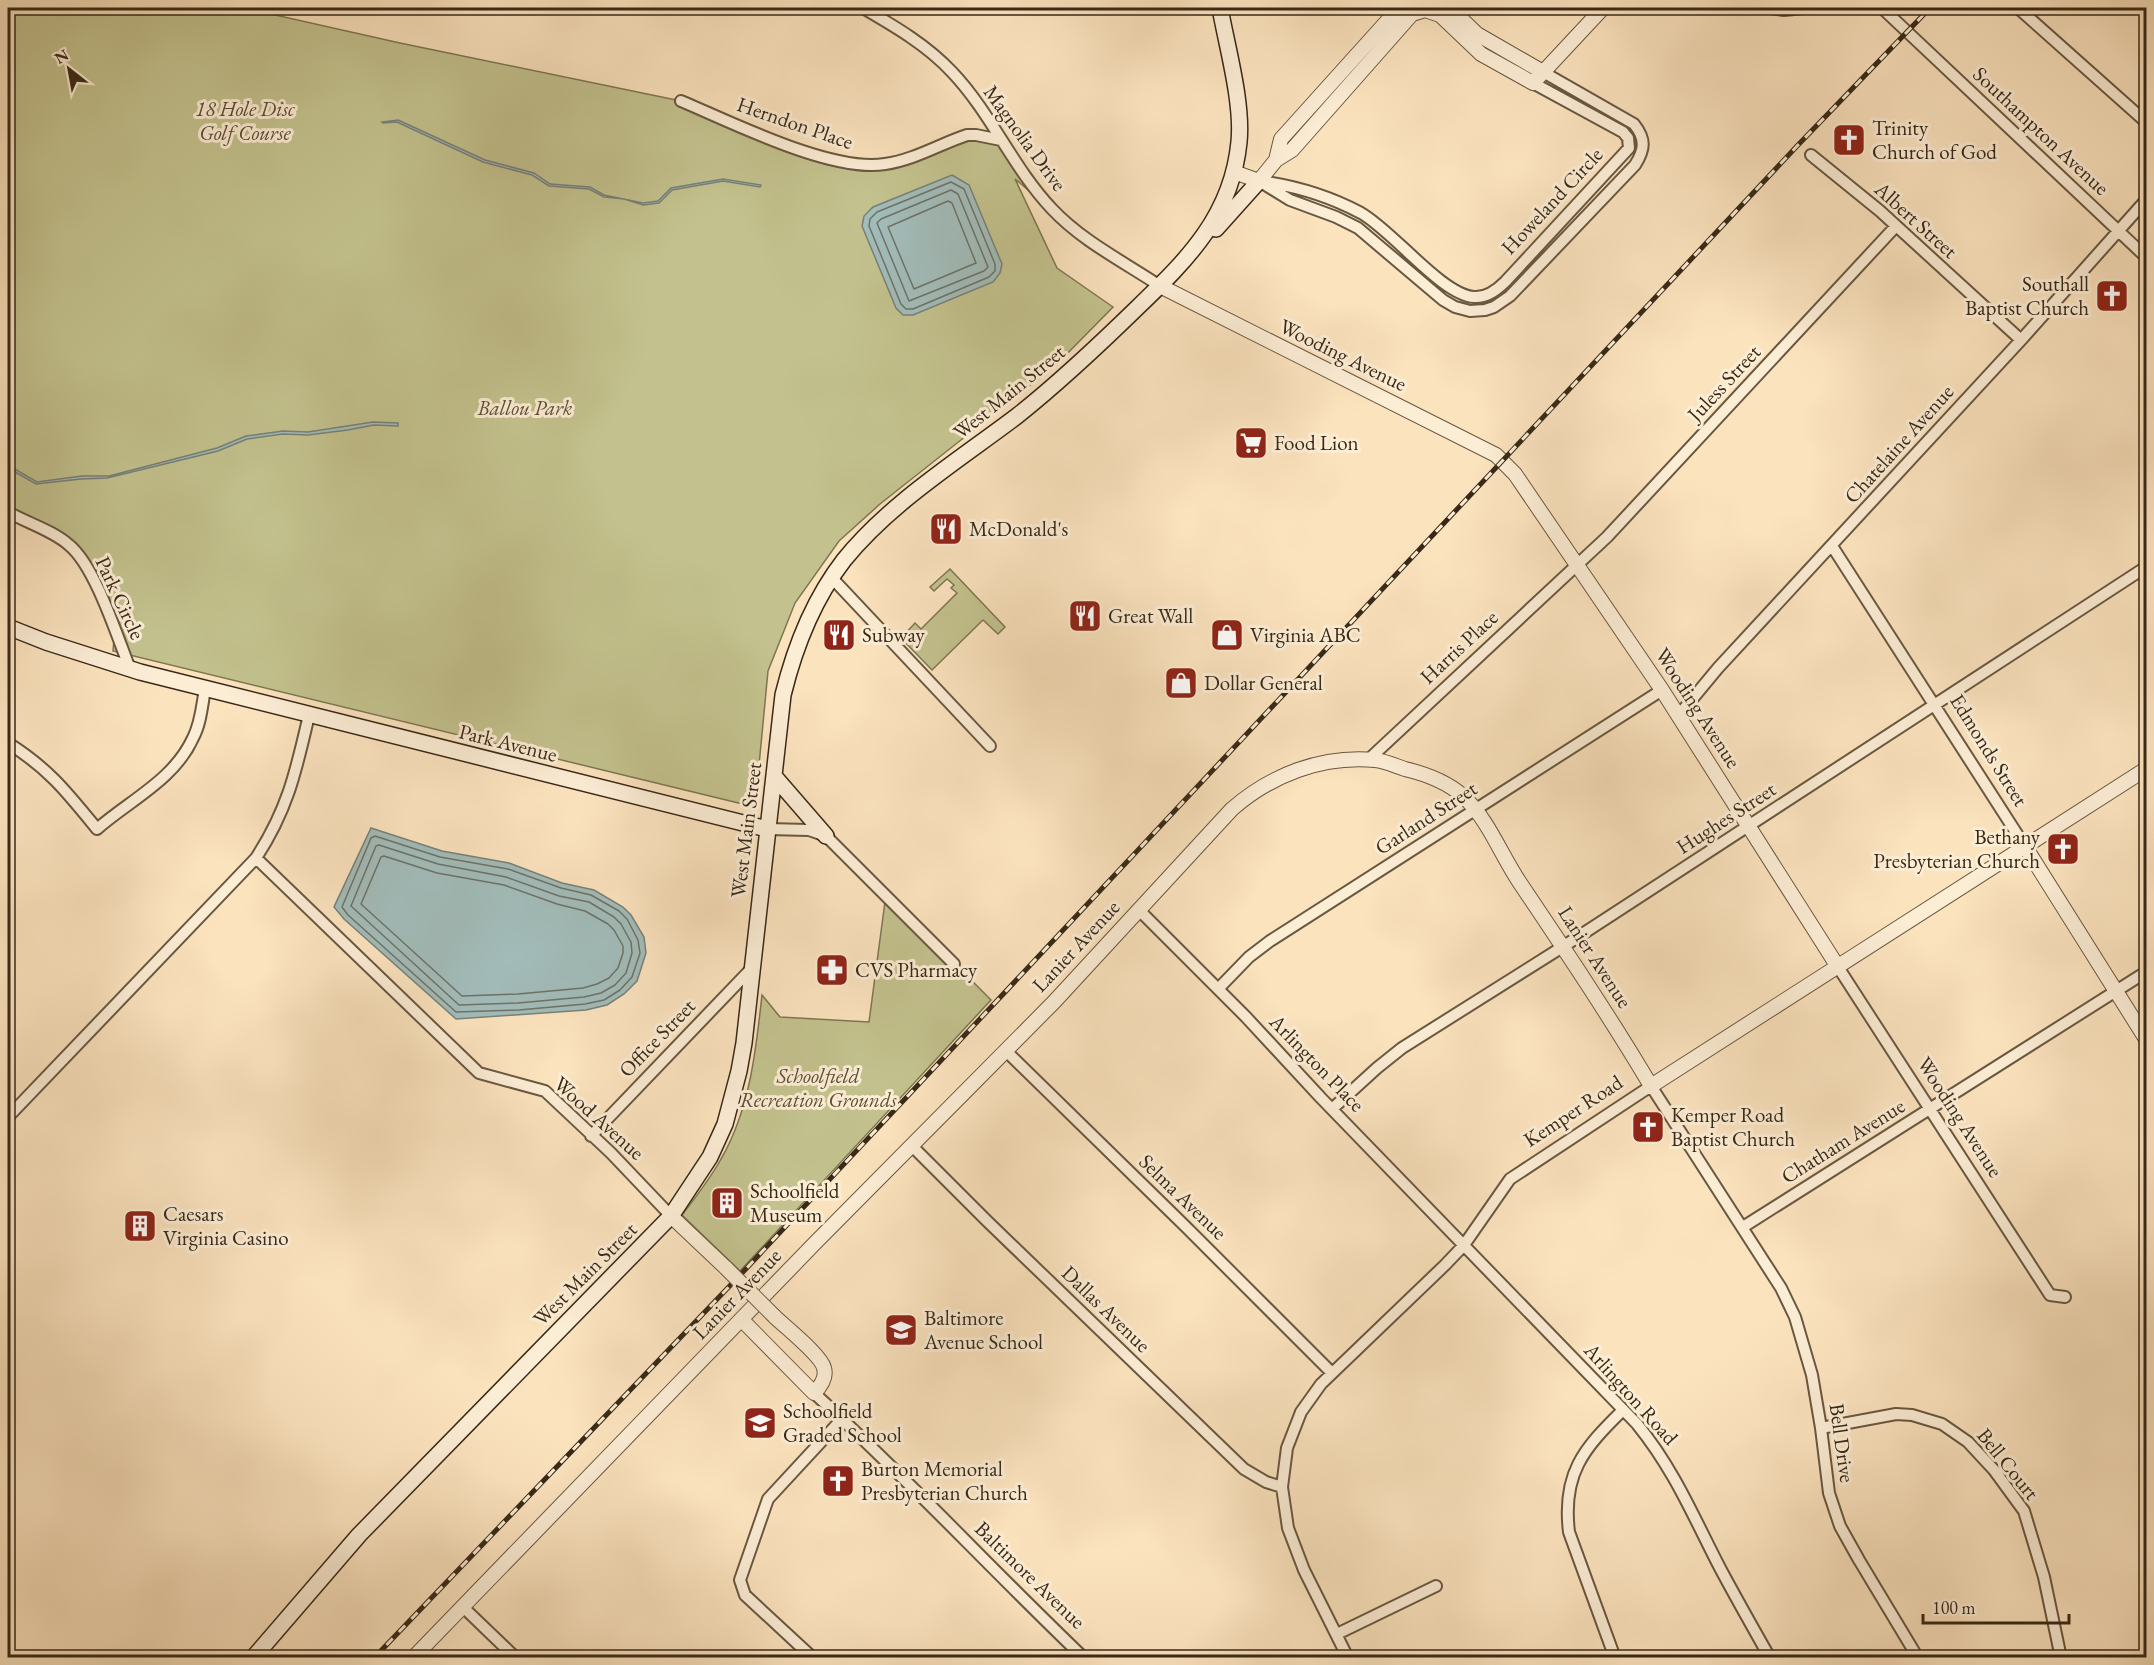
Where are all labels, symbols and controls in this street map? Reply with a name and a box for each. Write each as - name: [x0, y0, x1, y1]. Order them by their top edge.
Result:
- north arrow: [39, 39, 99, 99]
- text: N: [51, 44, 73, 69]
- street label: Southampton Avenue: [1967, 60, 2115, 201]
- street label: Magnolia Drive: [978, 79, 1073, 196]
- street label: Herndon Place: [734, 90, 857, 155]
- park label: 18 Hole Disc Golf Course: [195, 95, 295, 146]
- place label: Trinity Church of God: [1872, 114, 1997, 165]
- church icon: Trinity Church of God: [1831, 122, 1867, 158]
- street label: Howeland Circle: [1495, 141, 1608, 260]
- street label: Albert Street: [1868, 175, 1964, 264]
- place label: Southall Baptist Church: [1965, 270, 2089, 321]
- church icon: Southall Baptist Church: [2094, 278, 2130, 314]
- street label: Wooding Avenue: [1275, 312, 1411, 397]
- street label: West Main Street: [947, 338, 1070, 445]
- street label: Juless Street: [1680, 338, 1766, 428]
- street label: Chatelaine Avenue: [1838, 378, 1959, 509]
- park label: Ballou Park: [477, 394, 573, 421]
- supermarket icon: Food Lion: [1233, 425, 1269, 461]
- place label: Food Lion: [1274, 429, 1359, 456]
- restaurant icon: McDonald's: [928, 511, 964, 547]
- place label: McDonald's: [969, 515, 1069, 542]
- street label: Park Circle: [89, 552, 151, 644]
- restaurant icon: Great Wall: [1067, 598, 1103, 634]
- place label: Great Wall: [1108, 602, 1193, 629]
- street label: Harris Place: [1414, 604, 1503, 690]
- restaurant icon: Subway: [821, 617, 857, 653]
- shop icon: Virginia ABC: [1209, 617, 1245, 653]
- place label: Subway: [862, 621, 926, 648]
- place label: Virginia ABC: [1250, 621, 1361, 648]
- street label: Wooding Avenue: [1649, 642, 1747, 773]
- shop icon: Dollar General: [1163, 665, 1199, 701]
- place label: Dollar General: [1204, 669, 1323, 696]
- street label: Edmonds Street: [1944, 689, 2035, 811]
- street label: Park Avenue: [456, 717, 560, 768]
- street label: West Main Street: [724, 760, 767, 899]
- street label: Garland Street: [1370, 774, 1482, 861]
- street label: Hughes Street: [1671, 775, 1781, 860]
- place label: Bethany Presbyterian Church: [1873, 823, 2041, 874]
- church icon: Bethany Presbyterian Church: [2045, 831, 2081, 867]
- street label: Lanier Avenue: [1026, 894, 1125, 997]
- street label: Lanier Avenue: [1552, 900, 1638, 1013]
- pharmacy icon: CVS Pharmacy: [814, 952, 850, 988]
- place label: CVS Pharmacy: [855, 956, 978, 983]
- street label: Office Street: [613, 992, 701, 1083]
- street label: Arlington Place: [1263, 1007, 1371, 1117]
- street label: Wooding Avenue: [1911, 1051, 2009, 1182]
- park label: Schoolfield Recreation Grounds: [739, 1062, 897, 1113]
- street label: Kemper Road: [1518, 1068, 1628, 1153]
- street label: Wood Avenue: [548, 1070, 650, 1165]
- street label: Chatham Avenue: [1776, 1092, 1910, 1189]
- place label: Kemper Road Baptist Church: [1671, 1101, 1795, 1152]
- church icon: Kemper Road Baptist Church: [1630, 1109, 1666, 1145]
- street label: Selma Avenue: [1134, 1148, 1233, 1245]
- place label: Schoolfield Museum: [750, 1177, 840, 1228]
- building icon: Schoolfield Museum: [709, 1185, 745, 1221]
- place label: Caesars Virginia Casino: [163, 1200, 289, 1251]
- building icon: Caesars Virginia Casino: [122, 1208, 158, 1244]
- street label: West Main Street: [527, 1216, 643, 1331]
- street label: Lanier Avenue: [686, 1242, 787, 1345]
- street label: Dallas Avenue: [1056, 1259, 1157, 1358]
- place label: Baltimore Avenue School: [923, 1304, 1043, 1355]
- school or university icon: Baltimore Avenue School: [883, 1312, 919, 1348]
- street label: Arlington Road: [1578, 1336, 1685, 1451]
- place label: Schoolfield Graded School: [783, 1397, 902, 1448]
- street label: Bell Drive: [1824, 1402, 1861, 1484]
- school or university icon: Schoolfield Graded School: [742, 1405, 778, 1441]
- street label: Bell Court: [1971, 1422, 2046, 1505]
- place label: Burton Memorial Presbyterian Church: [861, 1455, 1028, 1506]
- church icon: Burton Memorial Presbyterian Church: [820, 1463, 856, 1499]
- street label: Baltimore Avenue: [969, 1515, 1091, 1634]
- scale bar: [1923, 1587, 2068, 1625]
- text: 100 m: [1932, 1596, 1976, 1619]

